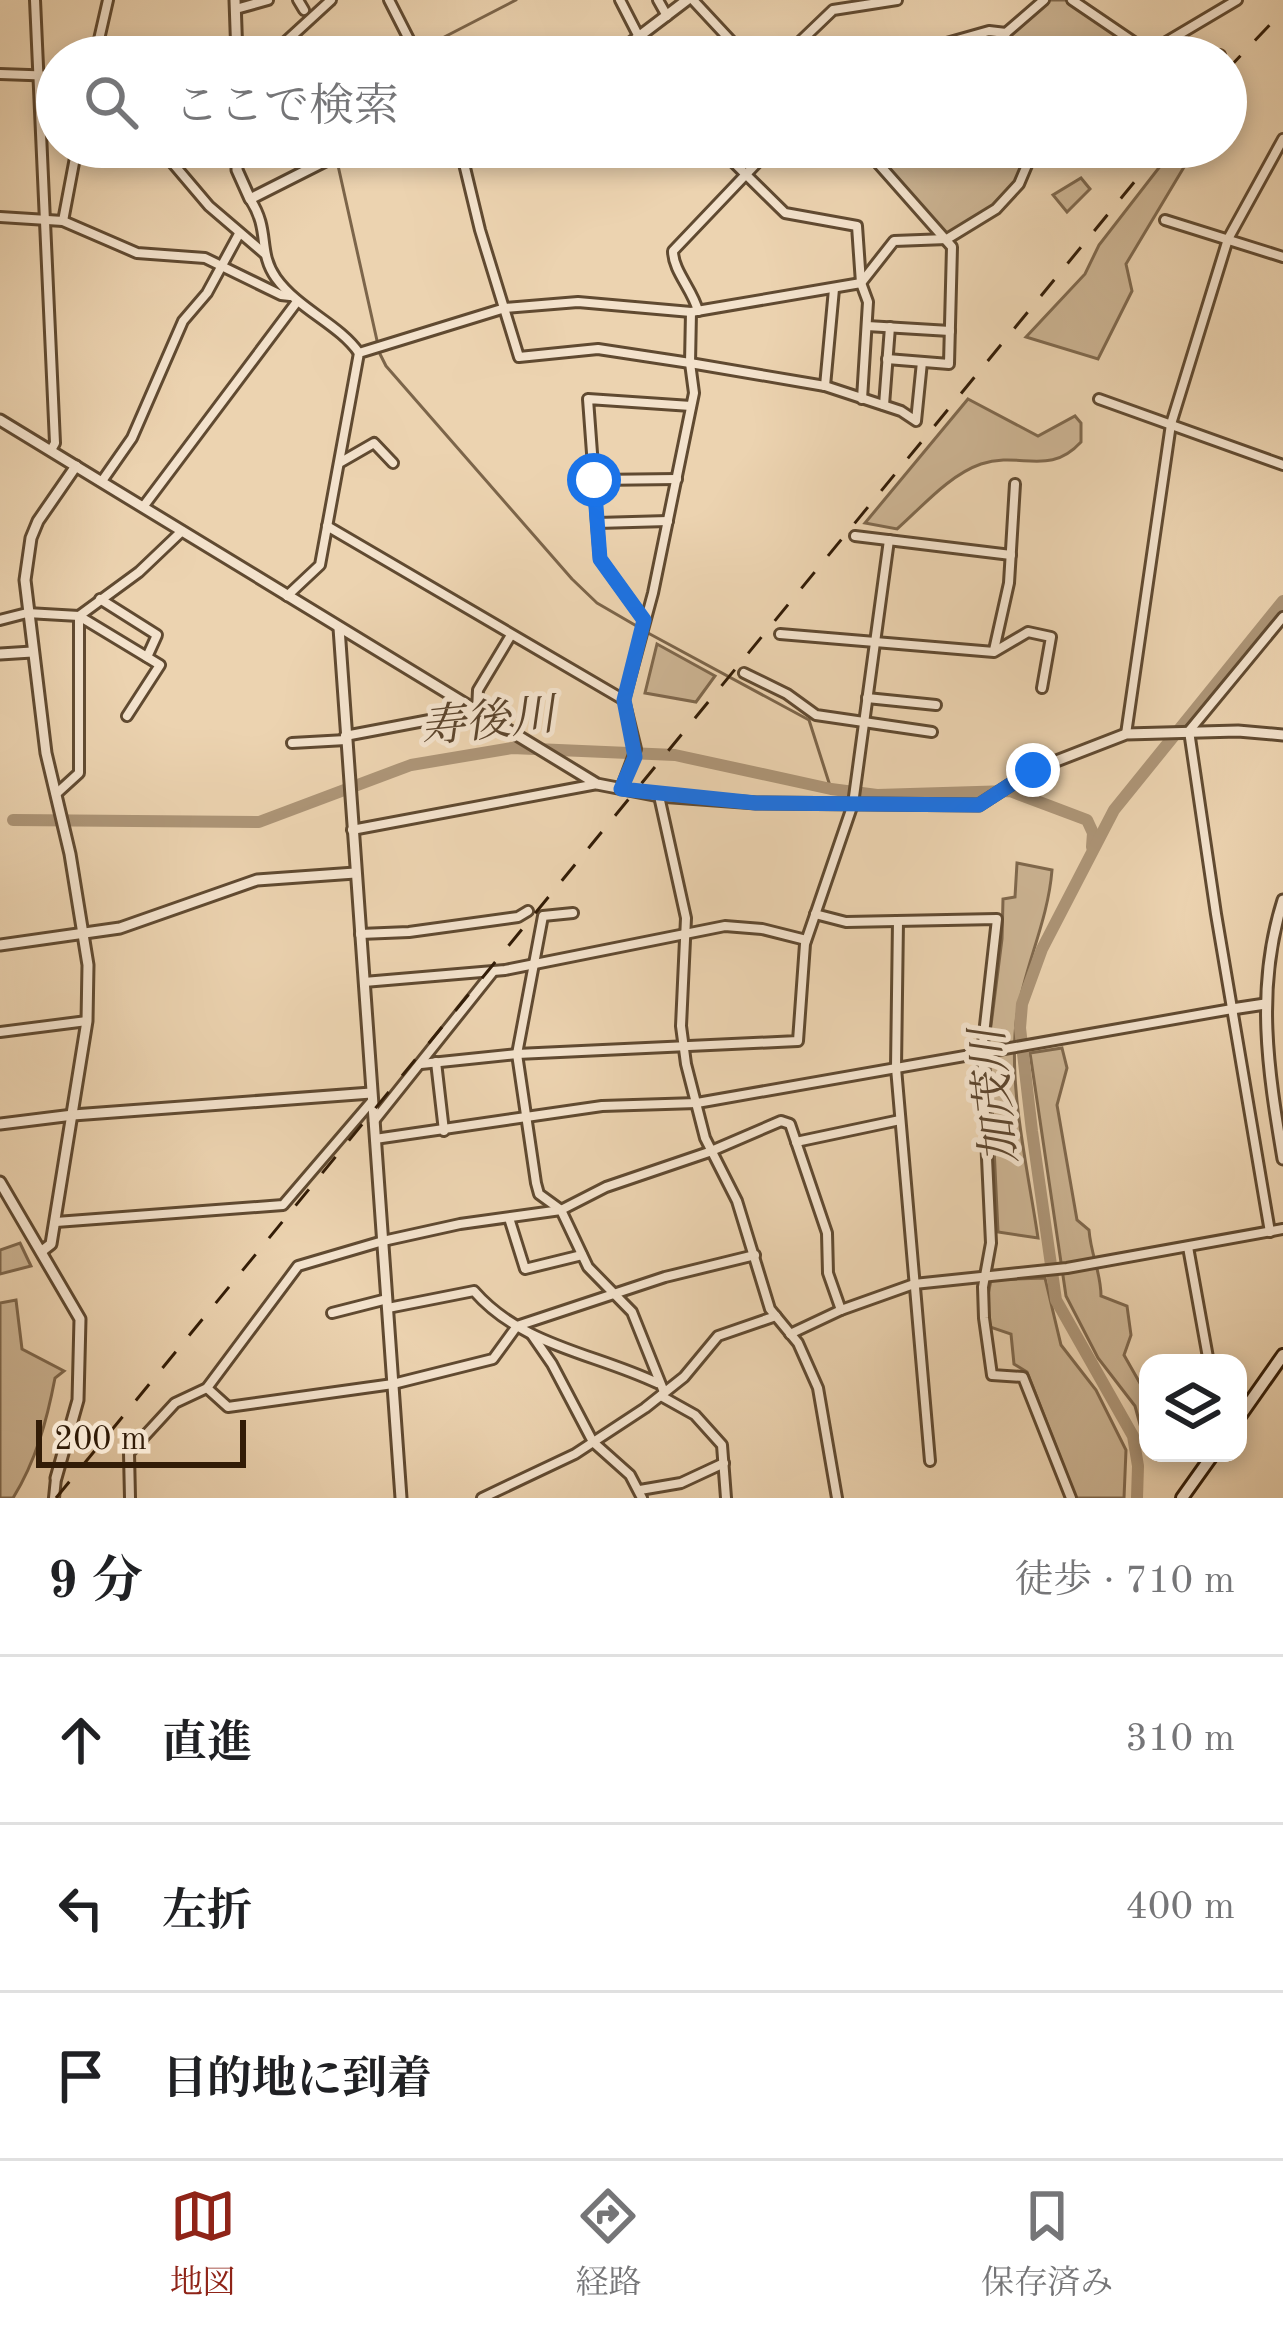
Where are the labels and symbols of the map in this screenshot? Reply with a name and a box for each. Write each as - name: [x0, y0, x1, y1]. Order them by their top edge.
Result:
- route start: [567, 453, 621, 507]
- water label: 寿後川: [418, 690, 562, 753]
- route end: [1006, 743, 1060, 797]
- water label: 加茂川: [963, 1022, 1026, 1166]
- scale bar: [36, 1414, 246, 1467]

